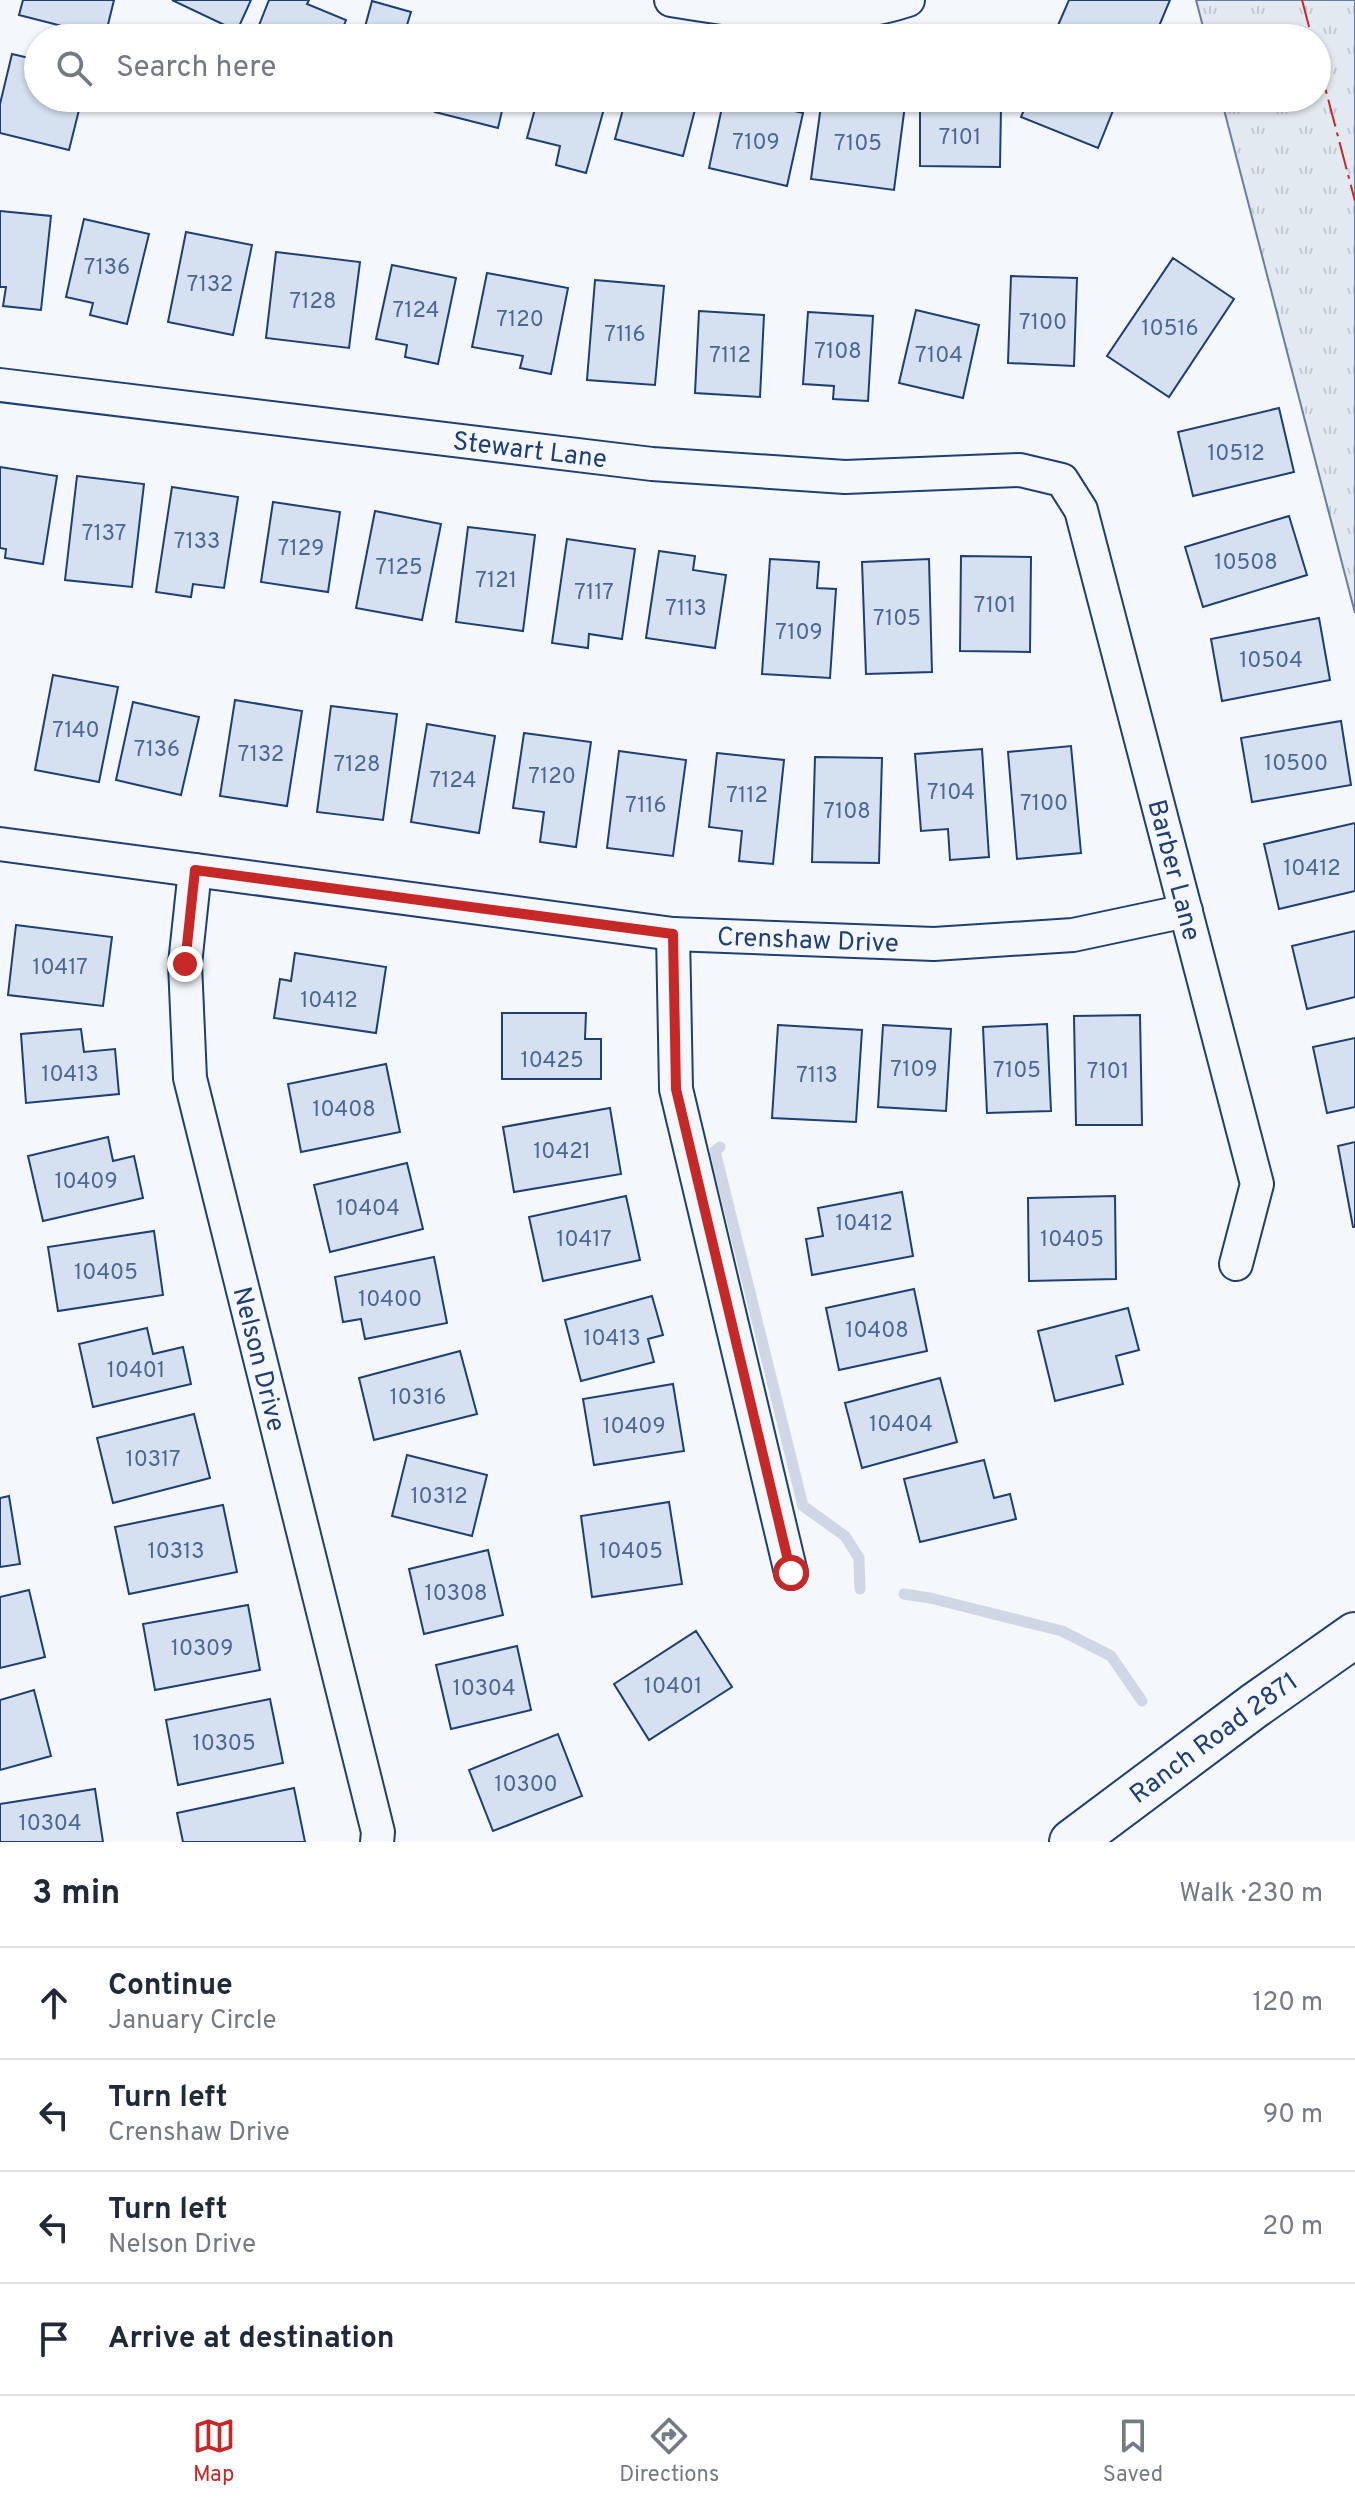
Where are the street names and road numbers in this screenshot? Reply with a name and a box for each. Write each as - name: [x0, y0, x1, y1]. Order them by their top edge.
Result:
- street label: Stewart Lane: [451, 426, 609, 477]
- street label: Barber Lane: [1138, 796, 1207, 945]
- street label: Crenshaw Drive: [716, 922, 899, 962]
- street label: Nelson Drive: [224, 1284, 291, 1435]
- street label: Ranch Road 2871: [1124, 1666, 1305, 1812]

